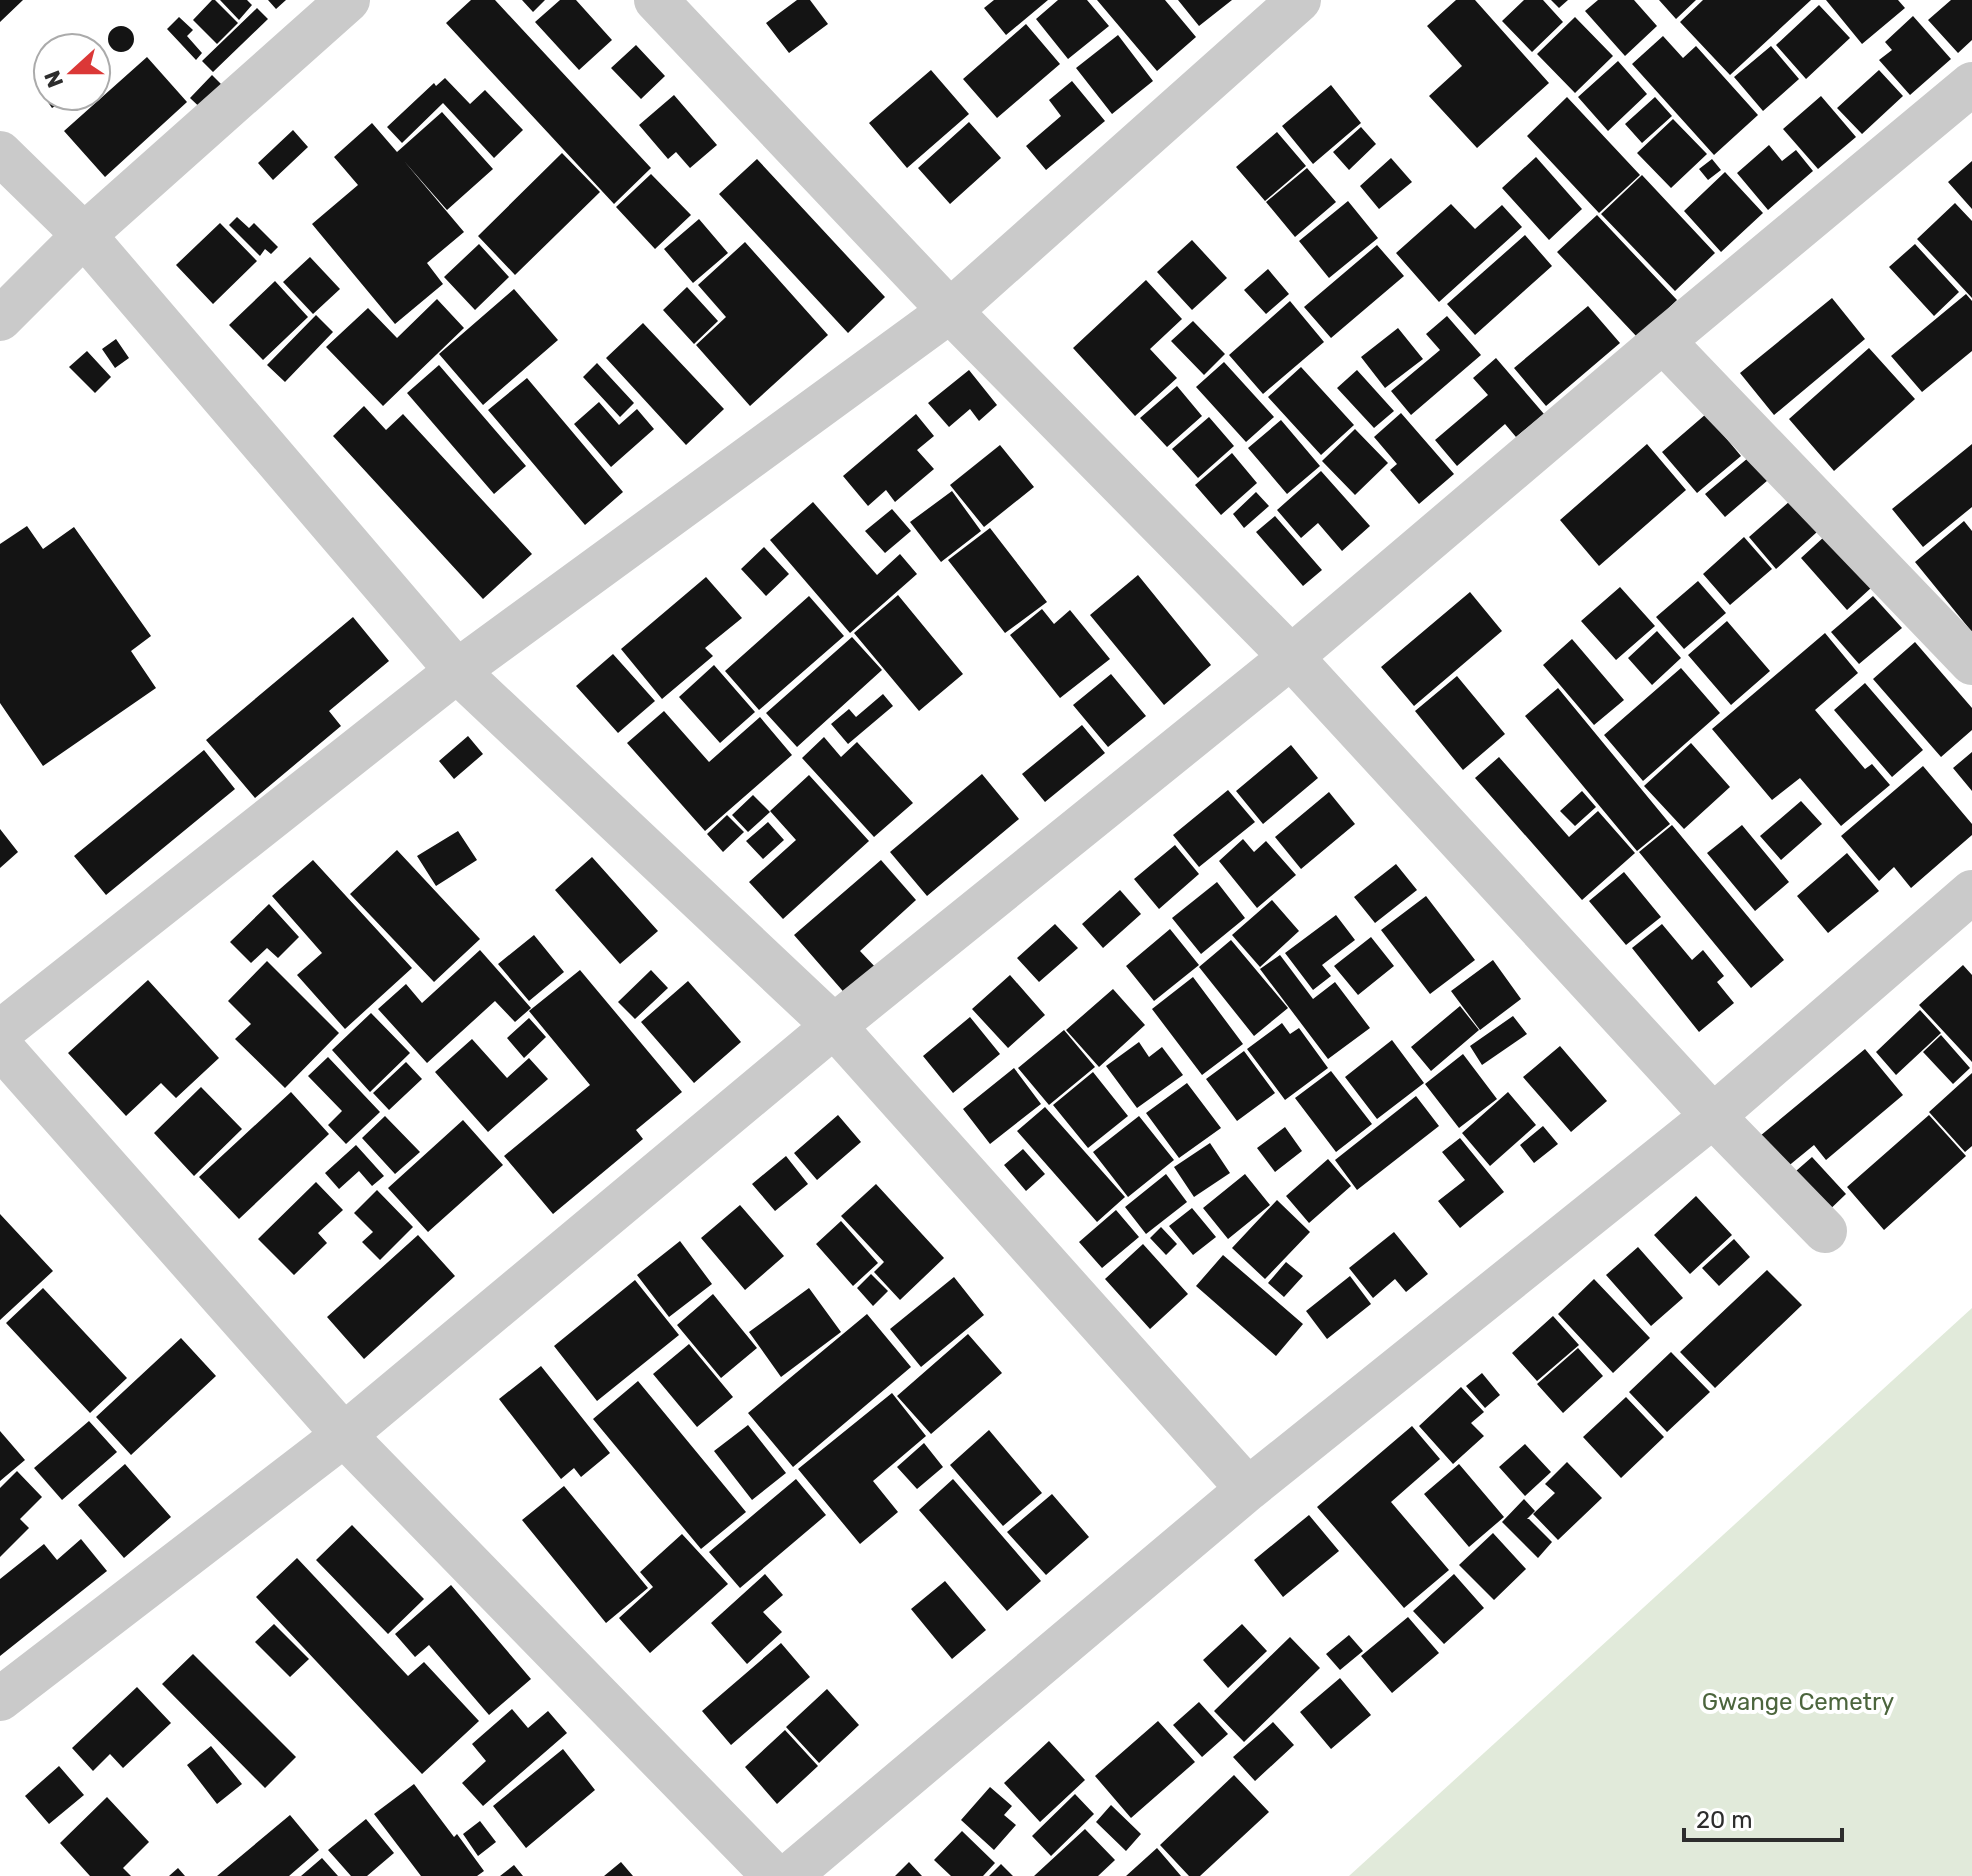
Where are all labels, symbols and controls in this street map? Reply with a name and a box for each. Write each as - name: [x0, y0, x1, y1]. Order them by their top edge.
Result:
- north arrow: [32, 32, 112, 112]
- text: N: [38, 67, 69, 91]
- park label: Gwange Cemetry: [1702, 1688, 1894, 1716]
- scale bar: [1684, 1792, 1842, 1842]
- text: 20 m: [1696, 1806, 1753, 1834]

